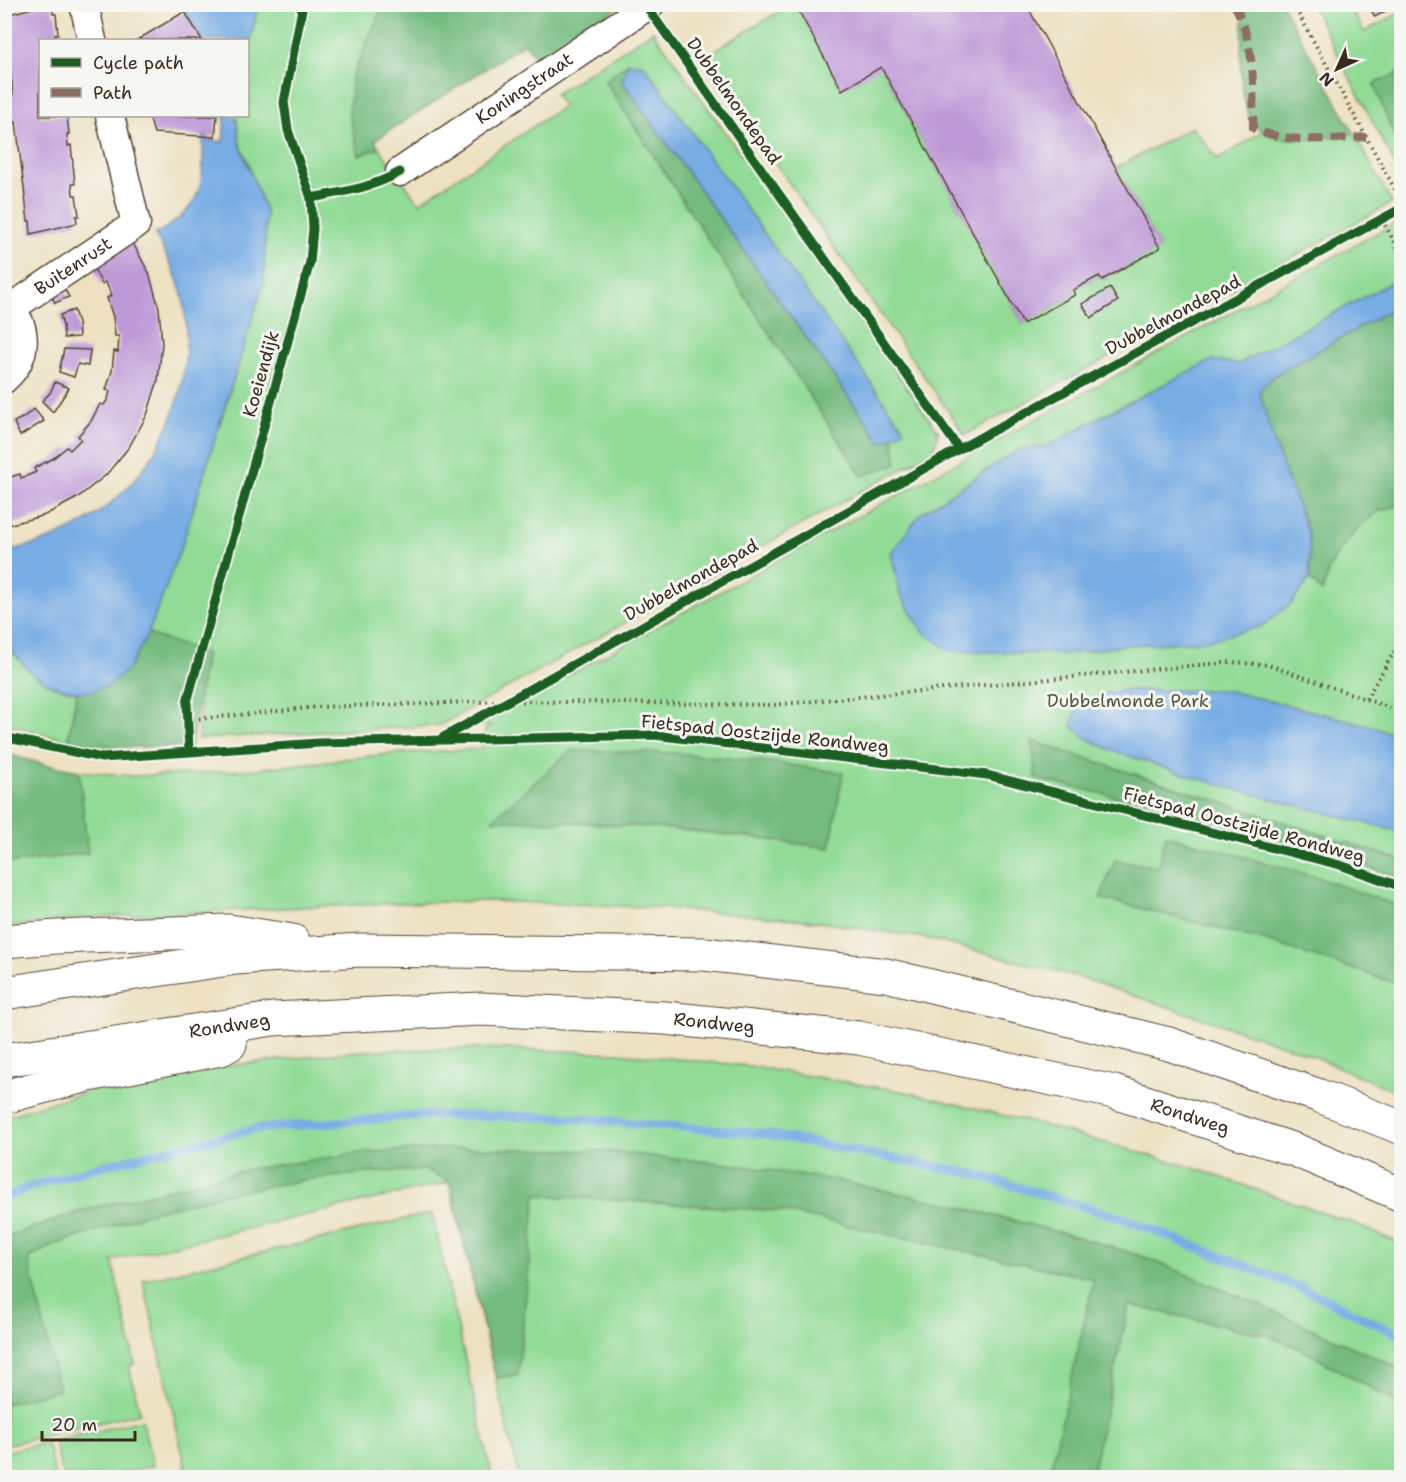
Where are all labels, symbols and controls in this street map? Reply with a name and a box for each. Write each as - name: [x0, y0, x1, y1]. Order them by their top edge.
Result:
- street label: Dubbelmondepad: [681, 33, 787, 169]
- legend: [39, 39, 249, 117]
- north arrow: [1307, 39, 1367, 99]
- street label: Koningstraat: [471, 47, 578, 130]
- text: Cycle path: [93, 51, 184, 75]
- text: N: [1315, 67, 1339, 91]
- text: Path: [93, 81, 132, 105]
- street label: Buitenrust: [30, 231, 117, 301]
- street label: Dubbelmondepad: [1101, 269, 1245, 361]
- street label: Koeiendijk: [237, 328, 285, 420]
- street label: Dubbelmondepad: [620, 533, 762, 627]
- park label: Dubbelmonde Park: [1047, 689, 1209, 713]
- street label: Fietspad Oostzijde Rondweg: [640, 709, 890, 759]
- street label: Fietspad Oostzijde Rondweg: [1121, 781, 1367, 869]
- street label: Rondweg: [672, 1007, 756, 1039]
- street label: Rondweg: [187, 1008, 272, 1044]
- street label: Rondweg: [1147, 1092, 1232, 1140]
- scale bar: [42, 1404, 135, 1442]
- text: 20 m: [51, 1413, 97, 1437]

